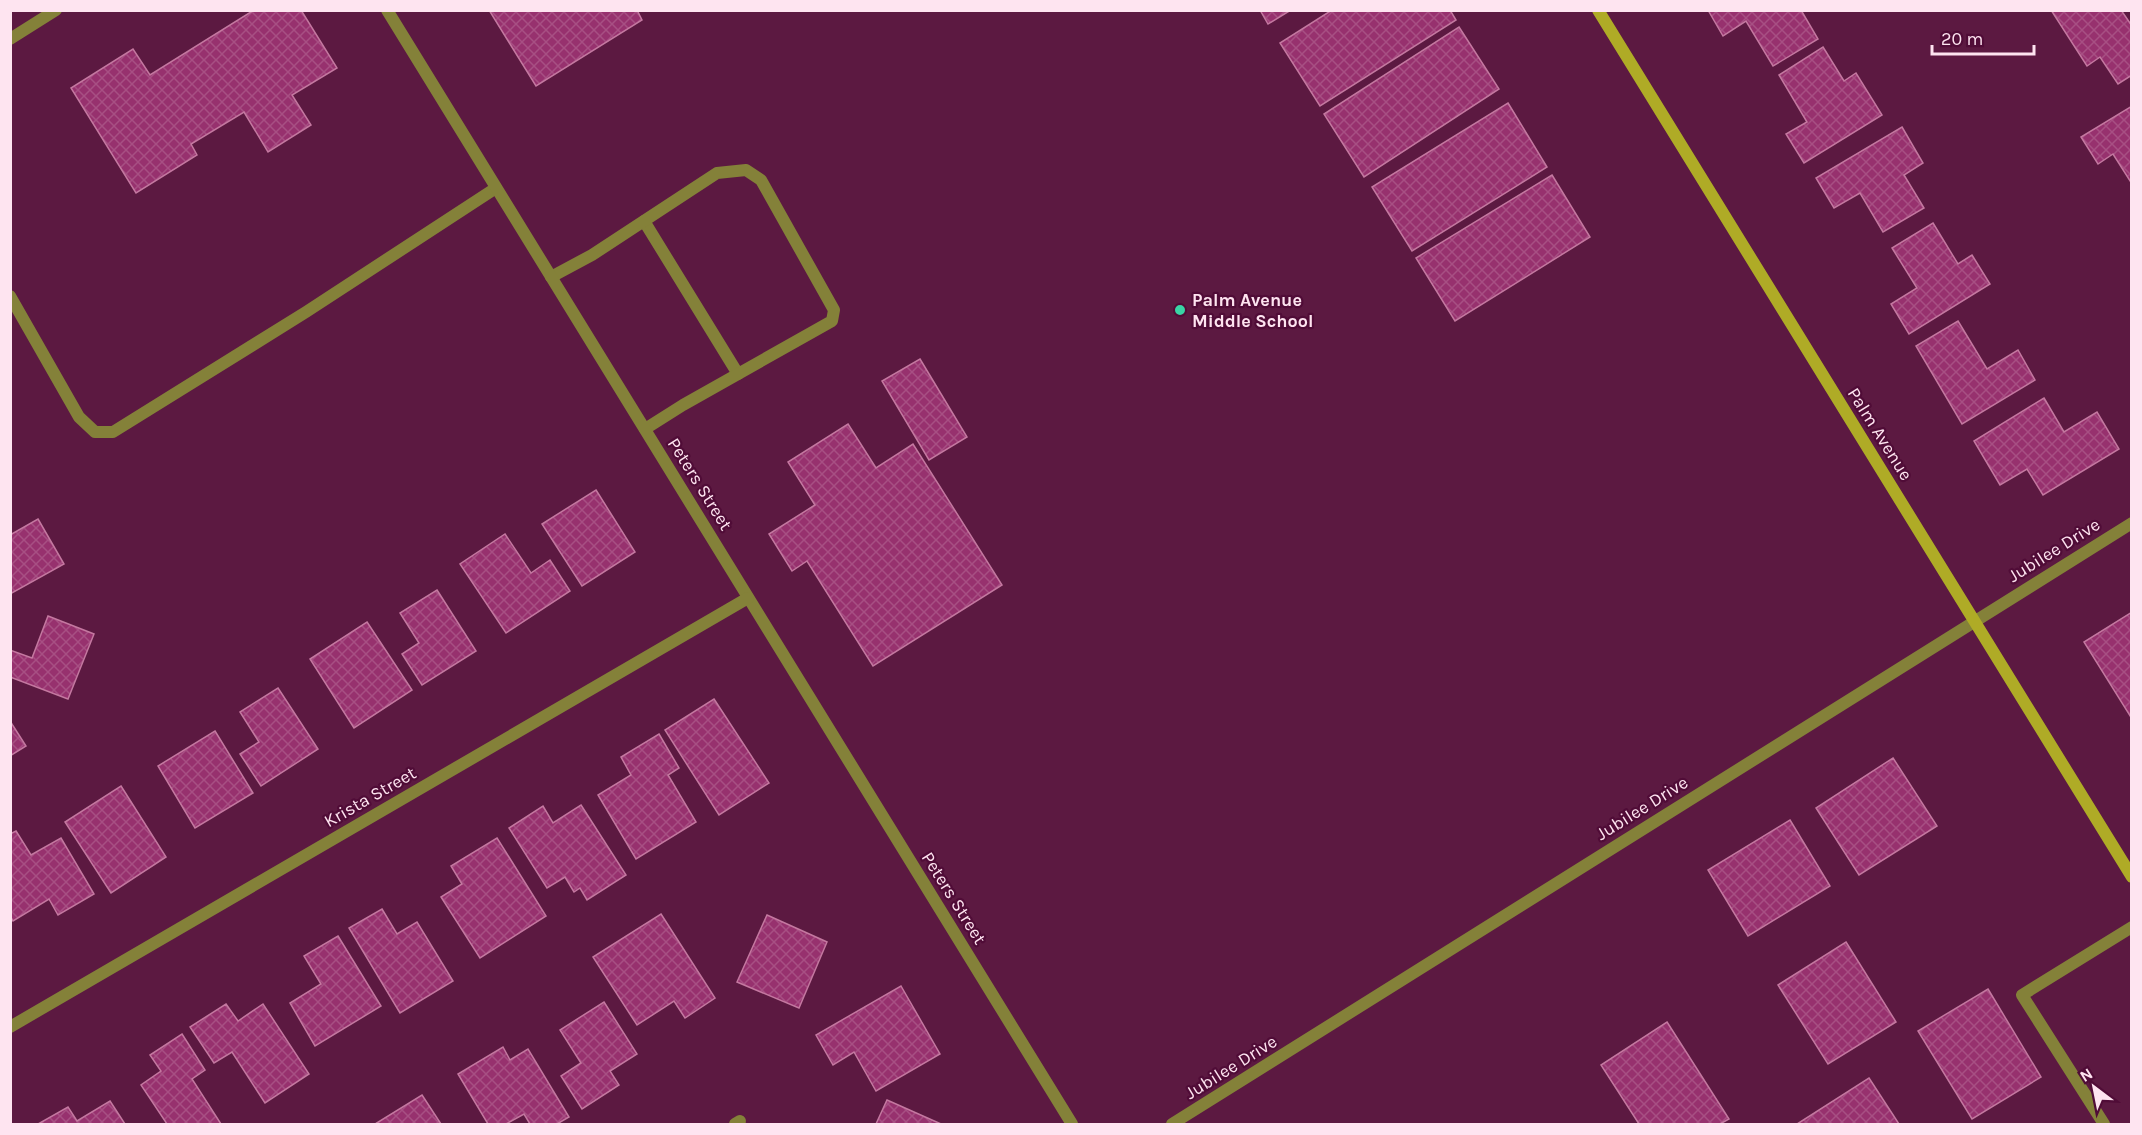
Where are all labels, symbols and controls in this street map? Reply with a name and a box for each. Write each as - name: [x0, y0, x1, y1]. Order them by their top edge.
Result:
- scale bar: [1932, 18, 2034, 56]
- text: 20 m: [1941, 28, 1983, 50]
- place label: Palm Avenue Middle School: [1192, 289, 1313, 332]
- marker: Palm Avenue Middle School: [1173, 303, 1187, 317]
- street label: Palm Avenue: [1843, 384, 1917, 484]
- street label: Peters Street: [663, 434, 737, 534]
- street label: Jubilee Drive: [2004, 513, 2104, 587]
- street label: Krista Street: [320, 762, 420, 832]
- street label: Jubilee Drive: [1592, 771, 1692, 845]
- street label: Peters Street: [917, 848, 991, 948]
- street label: Jubilee Drive: [1181, 1030, 1281, 1104]
- north arrow: [2064, 1057, 2124, 1117]
- text: N: [2076, 1064, 2096, 1086]

